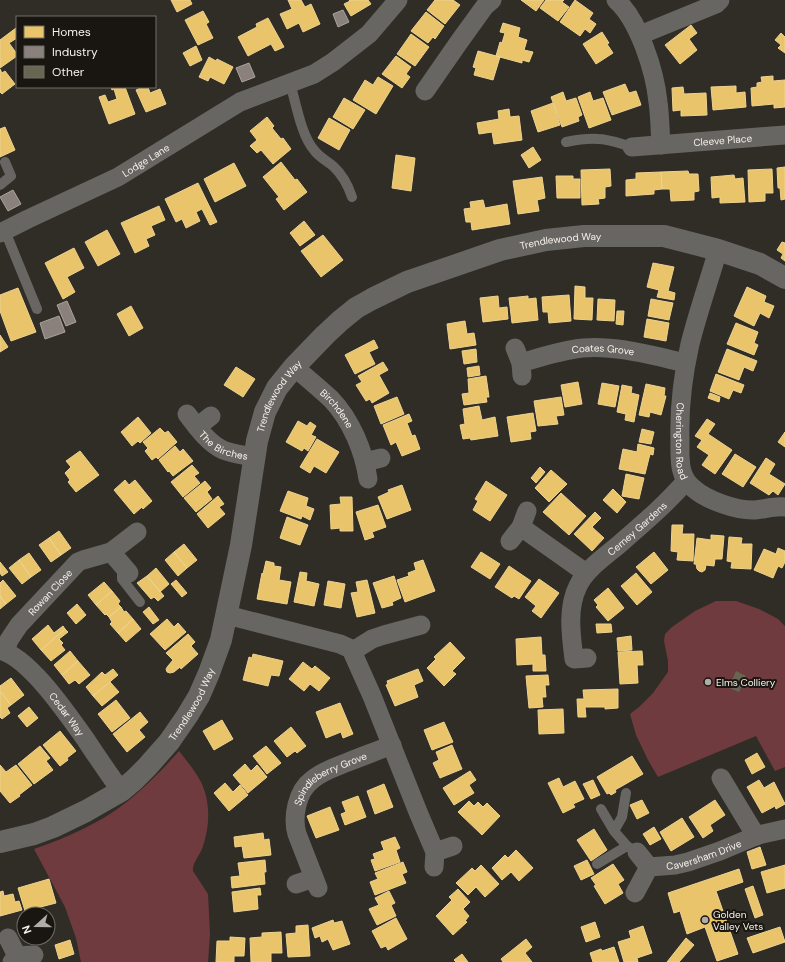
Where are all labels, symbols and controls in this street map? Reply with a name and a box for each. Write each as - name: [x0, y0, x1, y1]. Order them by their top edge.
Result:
- legend: [16, 16, 156, 88]
- text: Homes: [52, 24, 91, 40]
- text: Industry: [52, 44, 98, 60]
- text: Other: [52, 64, 85, 80]
- street label: Cleeve Place: [693, 131, 753, 149]
- street label: Lodge Lane: [120, 140, 172, 180]
- street label: Trendlewood Way: [518, 230, 602, 252]
- street label: Coates Grove: [571, 341, 636, 358]
- street label: Trendlewood Way: [253, 356, 304, 434]
- street label: Birchdene: [318, 386, 357, 430]
- street label: Cherington Road: [673, 402, 691, 482]
- street label: The Birches: [196, 428, 249, 462]
- street label: Cerney Gardens: [604, 499, 669, 558]
- street label: Rowan Close: [25, 566, 75, 618]
- street label: Trendlewood Way: [165, 665, 217, 743]
- place label: Elms Colliery: [716, 676, 776, 689]
- marker: Elms Colliery: [703, 677, 713, 687]
- street label: Cedar Way: [47, 690, 88, 739]
- street label: Spindleberry Grove: [291, 749, 369, 807]
- street label: Caversham Drive: [666, 836, 743, 872]
- north arrow: [16, 906, 56, 946]
- place label: Golden Valley Vets: [713, 908, 763, 933]
- marker: Golden Valley Vets: [700, 915, 710, 925]
- text: N: [19, 923, 35, 936]

